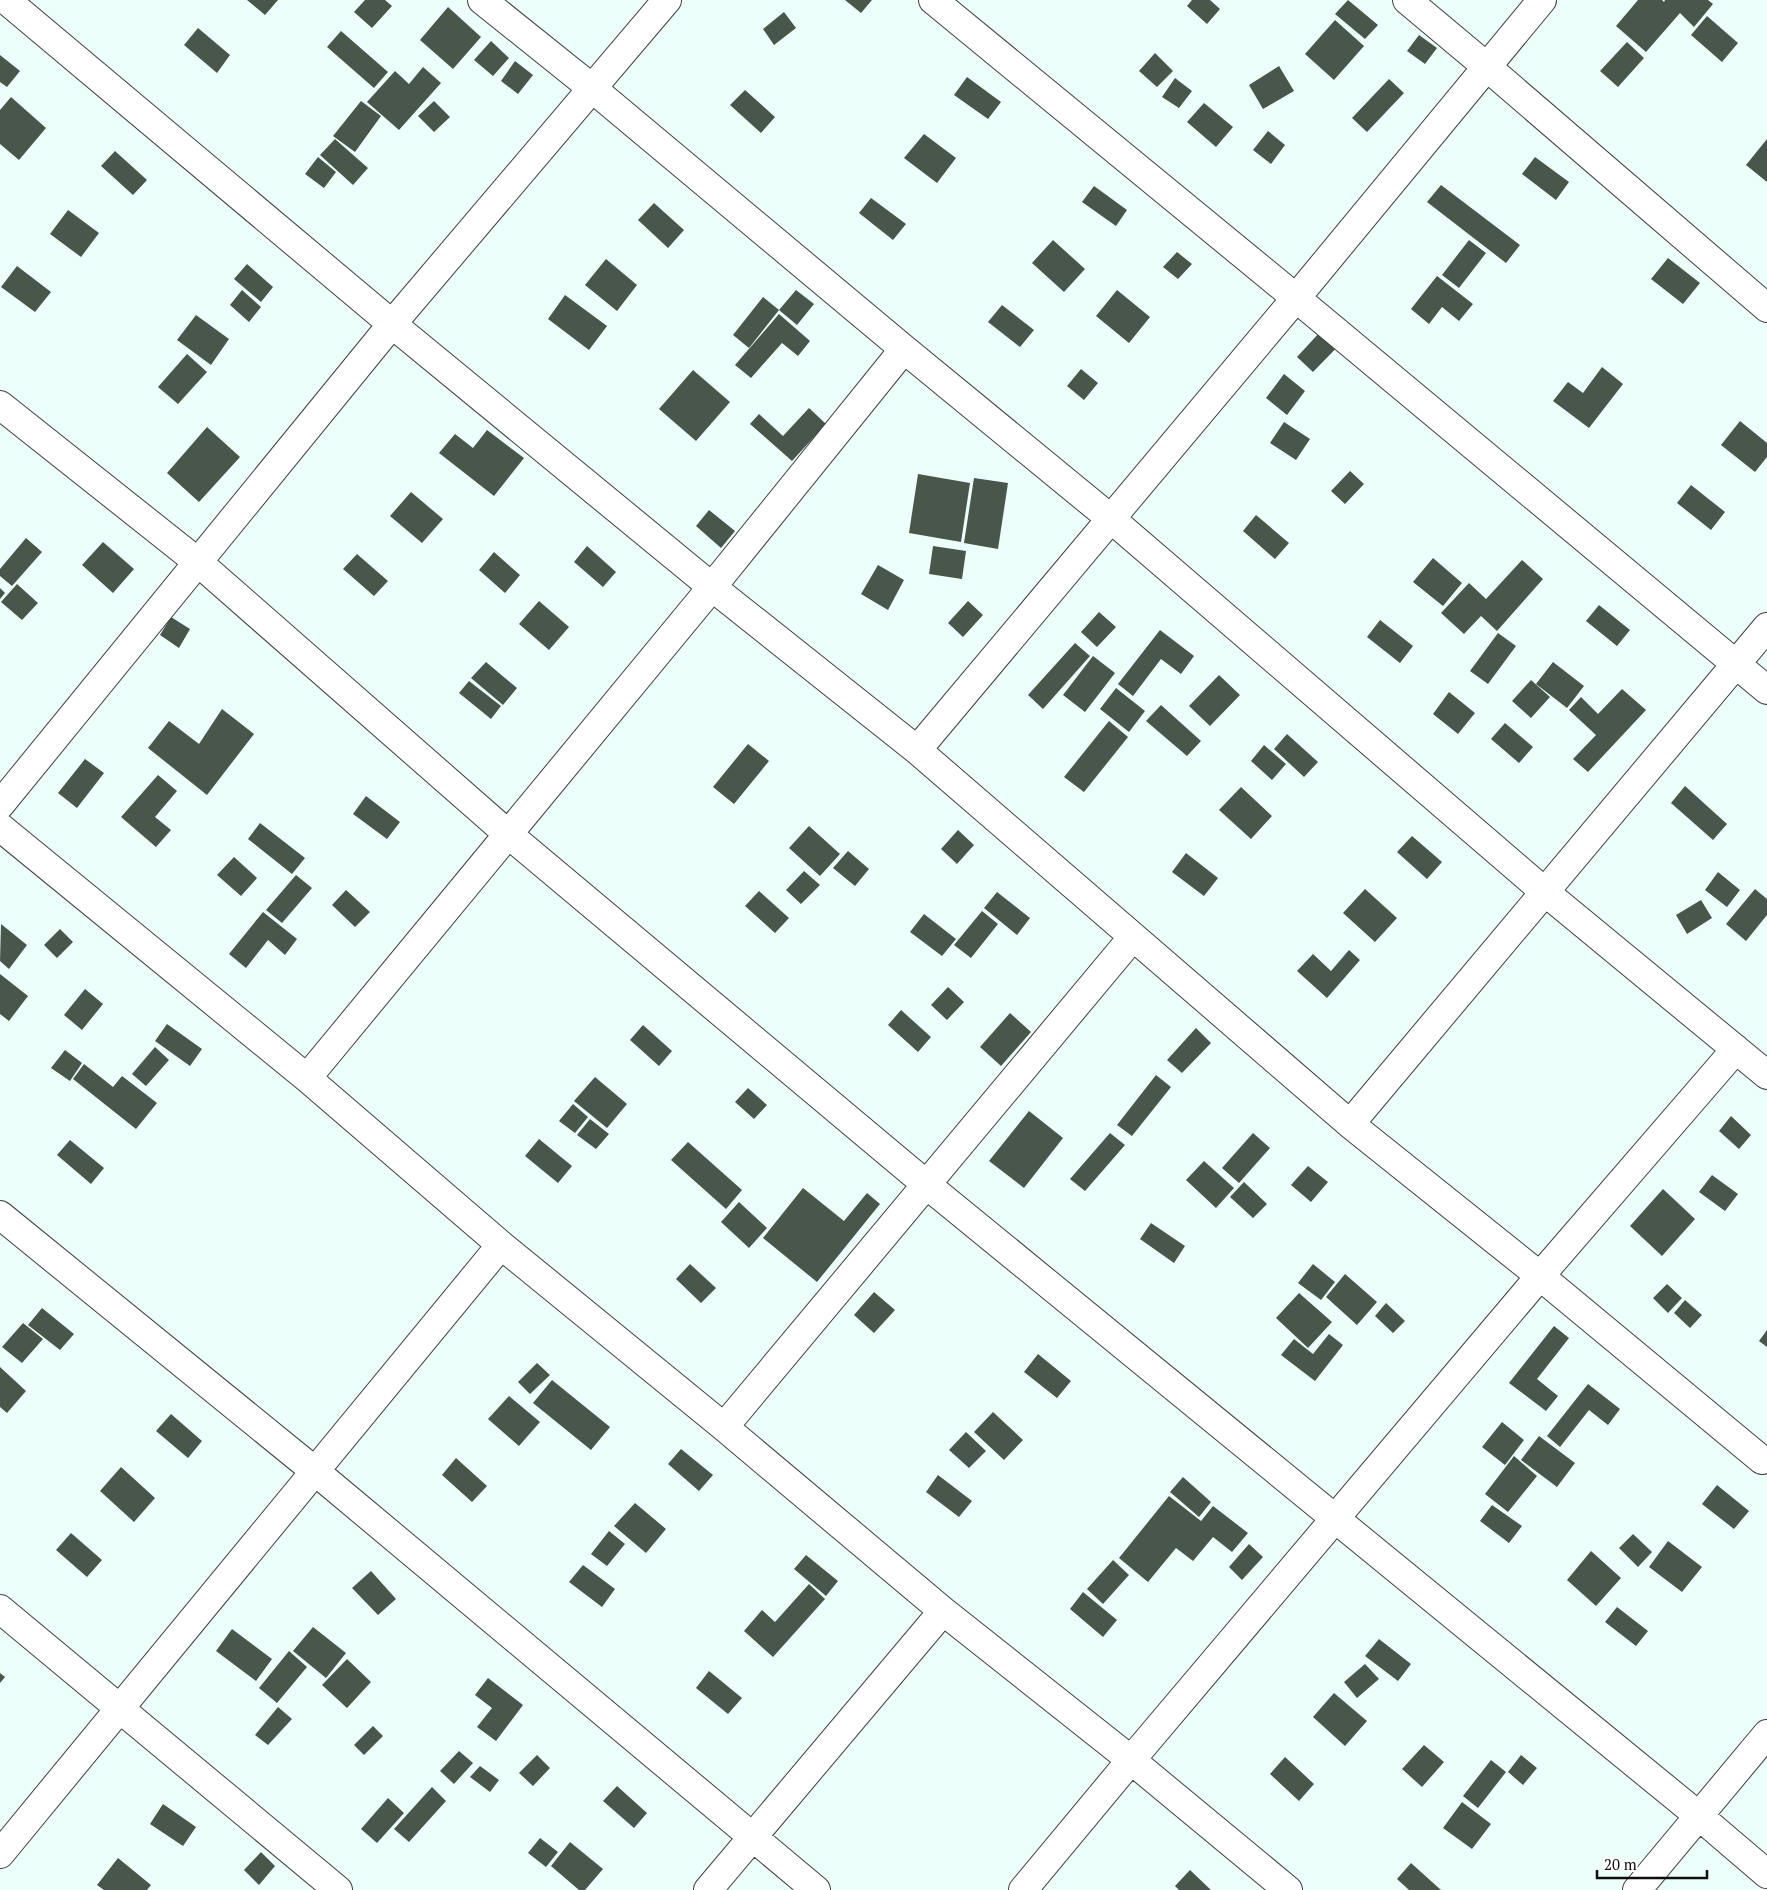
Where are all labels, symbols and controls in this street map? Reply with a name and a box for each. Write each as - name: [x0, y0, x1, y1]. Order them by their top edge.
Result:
- scale bar: [1597, 1848, 1707, 1880]
- text: 20 m: [1604, 1854, 1637, 1874]

